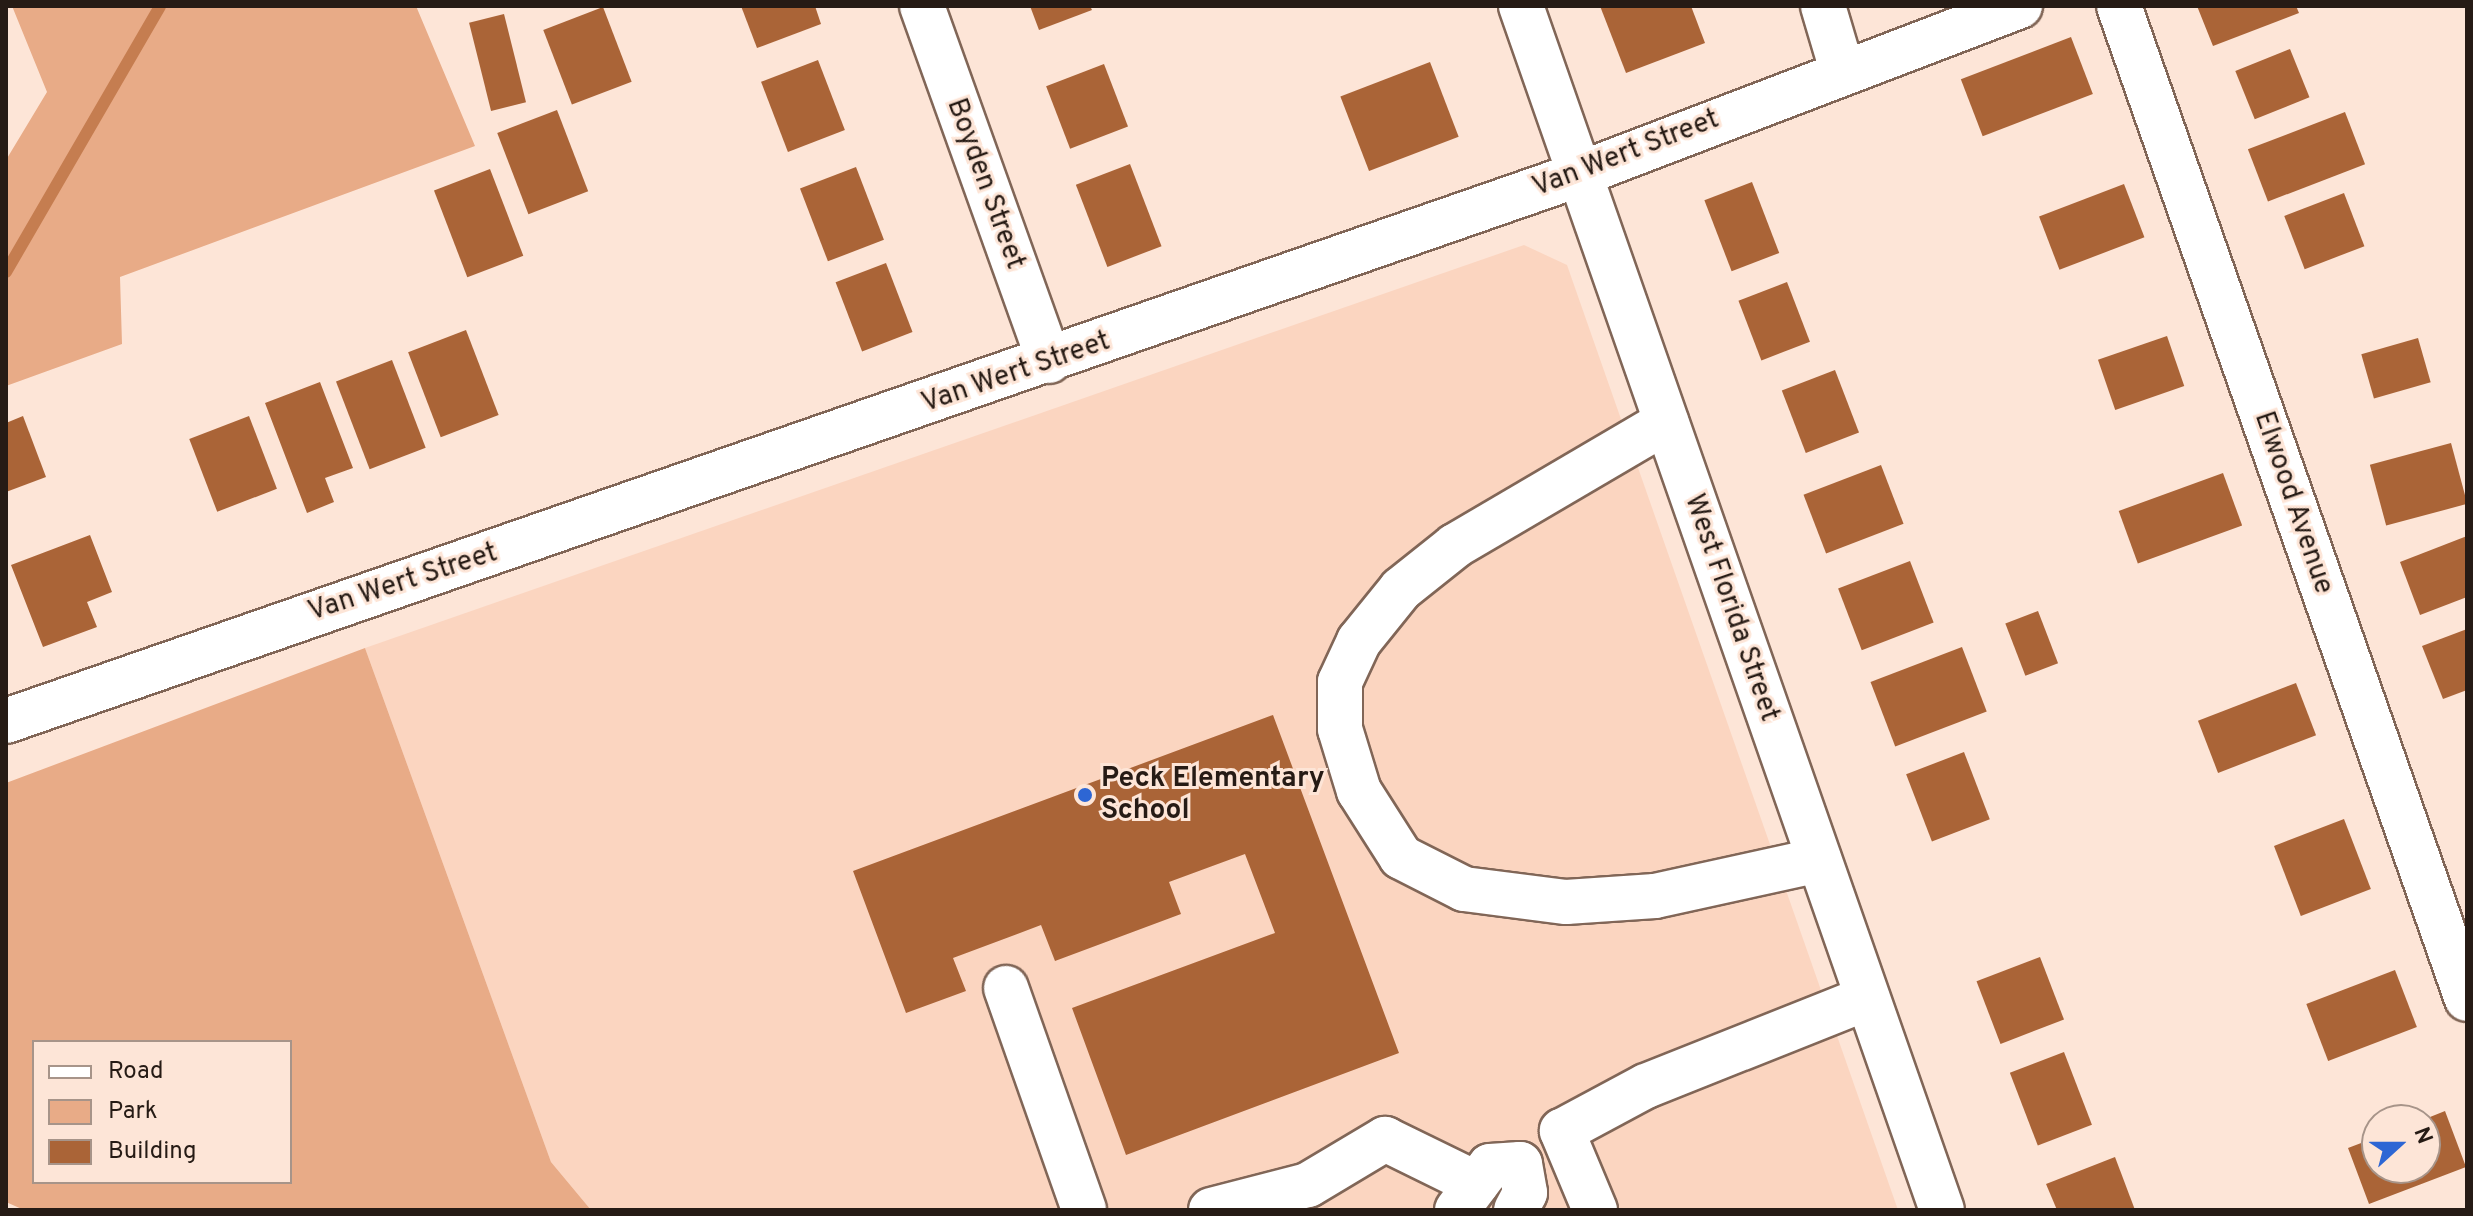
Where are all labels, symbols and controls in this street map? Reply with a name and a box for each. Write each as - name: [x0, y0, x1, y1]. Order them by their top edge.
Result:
- street label: Boyden Street: [939, 94, 1031, 274]
- street label: Van Wert Street: [1528, 103, 1724, 205]
- street label: Van Wert Street: [917, 325, 1115, 421]
- street label: Elwood Avenue: [2246, 407, 2340, 599]
- street label: West Florida Street: [1676, 490, 1786, 726]
- street label: Van Wert Street: [304, 536, 502, 630]
- place label: Peck Elementary School: [1101, 762, 1325, 828]
- marker: Peck Elementary School: [1076, 786, 1094, 804]
- legend: [32, 1040, 292, 1184]
- text: Road: [108, 1057, 164, 1087]
- text: Park: [108, 1097, 158, 1127]
- north arrow: [2361, 1104, 2441, 1184]
- text: N: [2407, 1124, 2437, 1148]
- text: Building: [108, 1137, 197, 1167]

